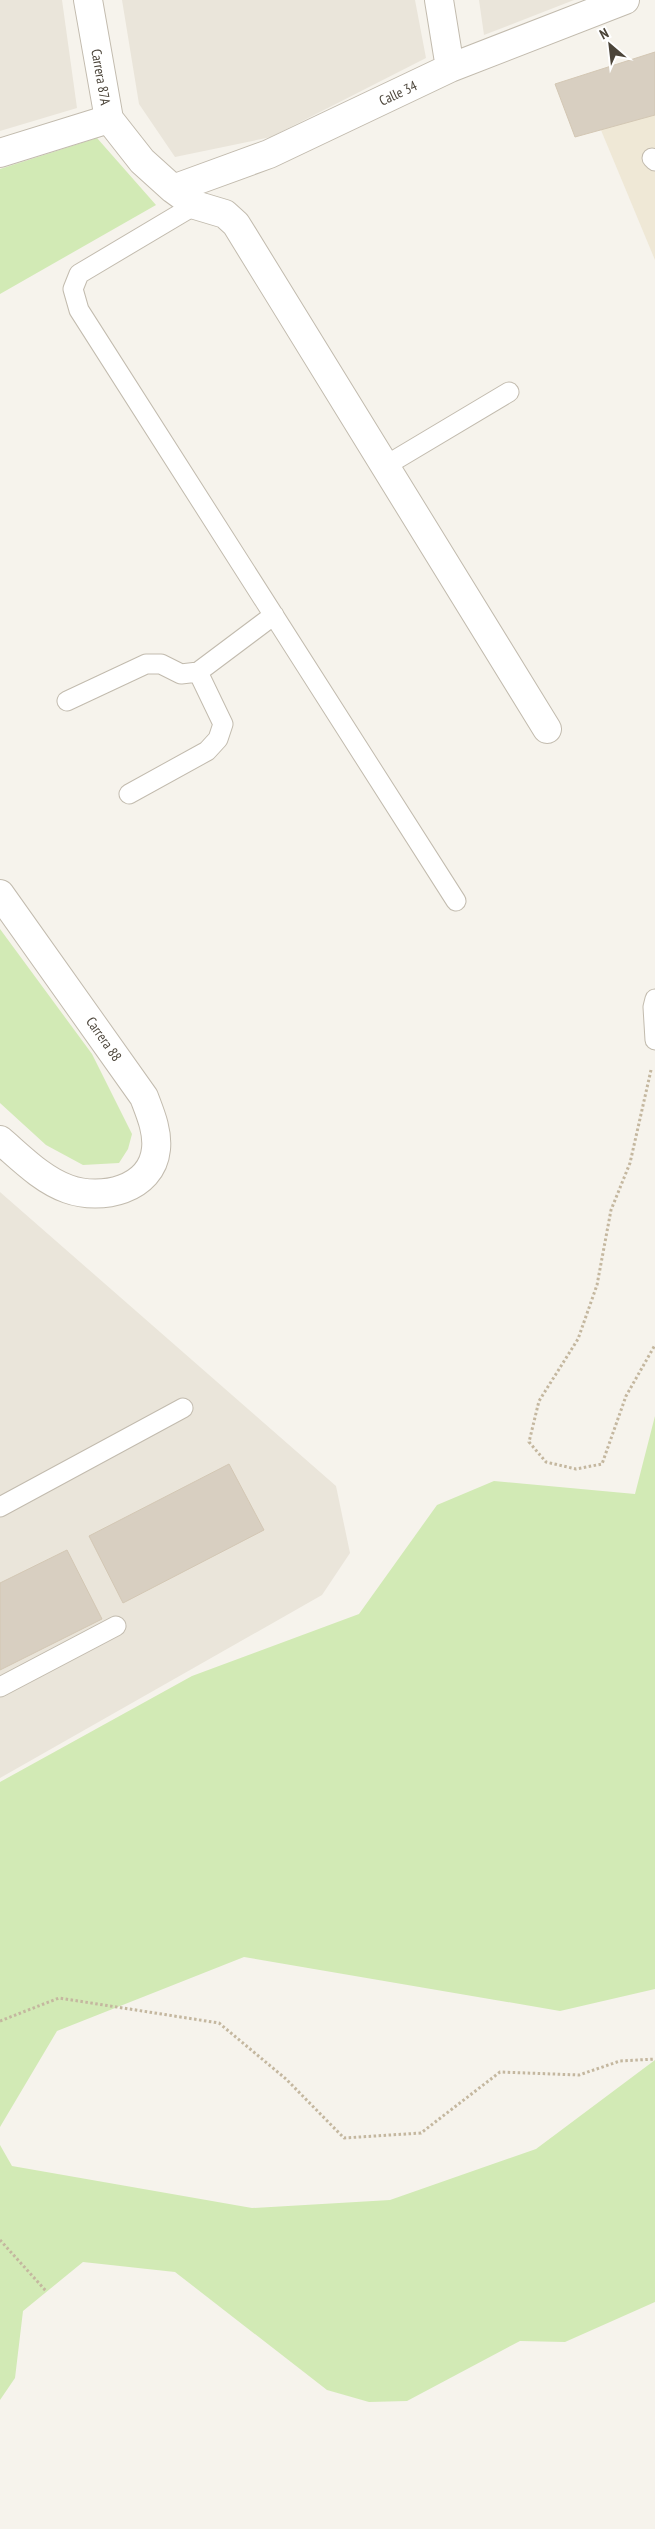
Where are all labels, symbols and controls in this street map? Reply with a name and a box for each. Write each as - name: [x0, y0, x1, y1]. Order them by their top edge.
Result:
- north arrow: [585, 20, 635, 70]
- text: N: [596, 24, 611, 43]
- street label: Carrera 87A: [87, 48, 115, 107]
- street label: Calle 34: [376, 76, 420, 110]
- street label: Carrera 88: [82, 1013, 126, 1065]

